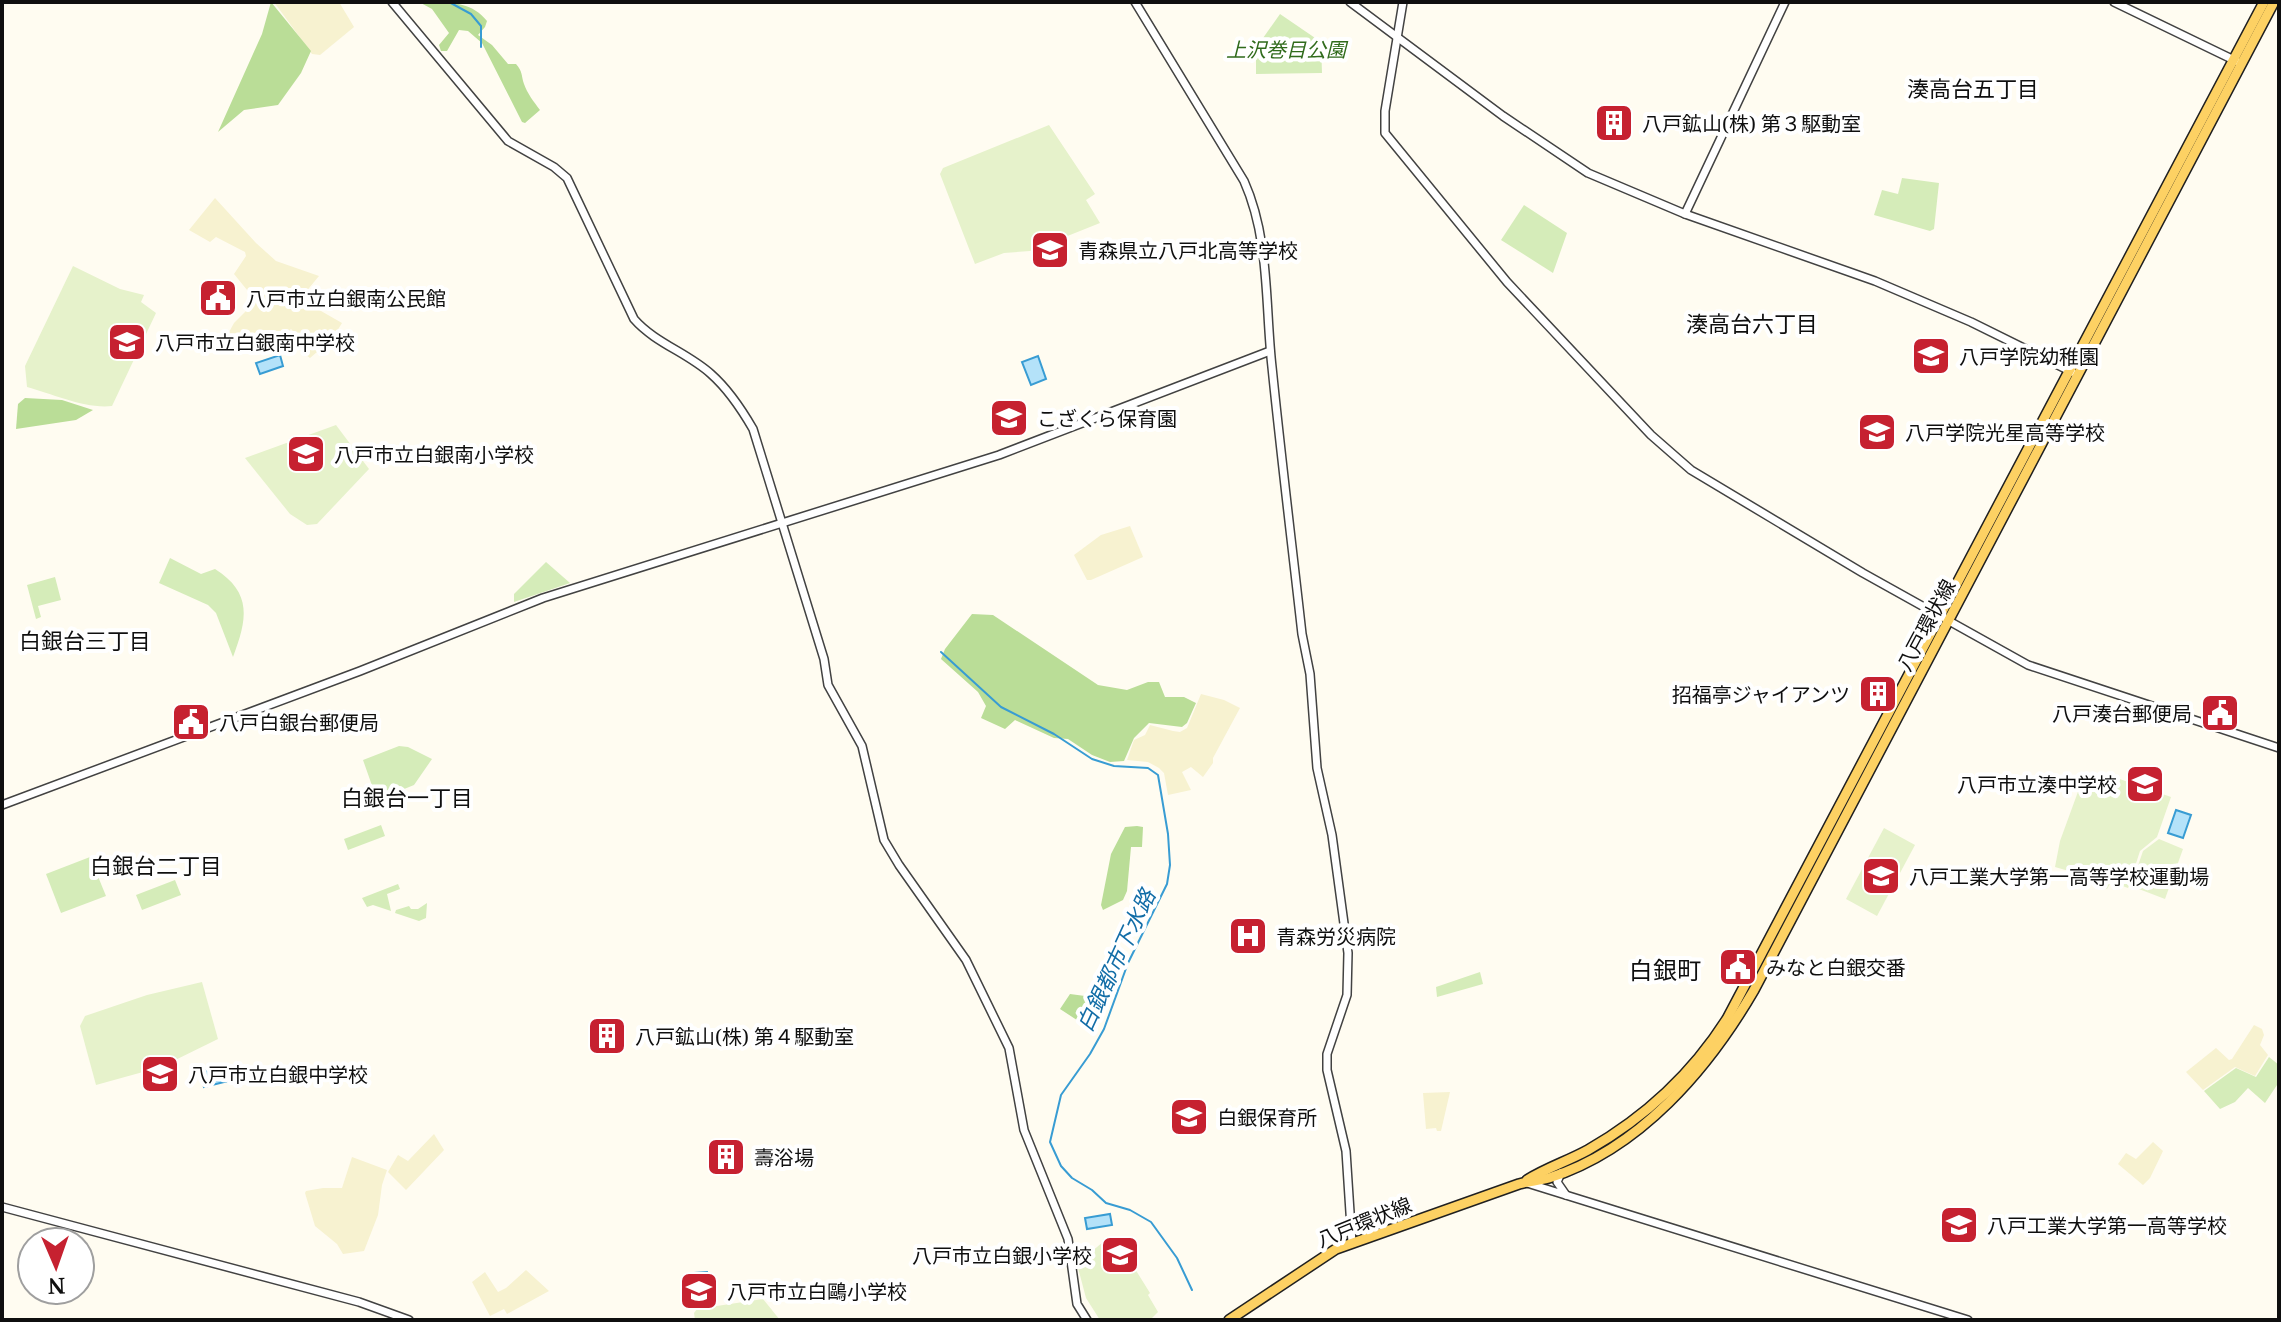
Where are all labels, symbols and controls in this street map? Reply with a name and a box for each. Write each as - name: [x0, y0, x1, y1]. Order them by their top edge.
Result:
- park label: 上沢巻目公園: [1226, 36, 1349, 63]
- district label: 湊高台五丁目: [1907, 73, 2039, 103]
- building icon: 八戸鉱山(株) 第３駆動室: [1593, 102, 1635, 144]
- place label: 八戸鉱山(株) 第３駆動室: [1642, 110, 1861, 137]
- school or university icon: 青森県立八戸北高等学校: [1029, 229, 1071, 271]
- place label: 青森県立八戸北高等学校: [1078, 237, 1298, 264]
- public building icon: 八戸市立白銀南公民館: [197, 277, 239, 319]
- place label: 八戸市立白銀南公民館: [246, 285, 446, 312]
- district label: 湊高台六丁目: [1686, 308, 1818, 338]
- school or university icon: 八戸市立白銀南中学校: [106, 321, 148, 363]
- place label: 八戸市立白銀南中学校: [155, 329, 355, 356]
- school or university icon: 八戸学院幼稚園: [1910, 335, 1952, 377]
- place label: 八戸学院幼稚園: [1959, 343, 2099, 370]
- school or university icon: こざくら保育園: [988, 397, 1030, 439]
- place label: こざくら保育園: [1037, 405, 1177, 432]
- school or university icon: 八戸学院光星高等学校: [1856, 411, 1898, 453]
- place label: 八戸学院光星高等学校: [1905, 419, 2105, 446]
- school or university icon: 八戸市立白銀南小学校: [285, 433, 327, 475]
- place label: 八戸市立白銀南小学校: [334, 441, 534, 468]
- street label: 八戸環状線: [1891, 575, 1961, 675]
- district label: 白銀台三丁目: [19, 625, 151, 655]
- building icon: 招福亭ジャイアンツ: [1857, 673, 1899, 715]
- place label: 招福亭ジャイアンツ: [1672, 681, 1850, 708]
- public building icon: 八戸湊台郵便局: [2199, 692, 2241, 734]
- place label: 八戸湊台郵便局: [2052, 700, 2192, 727]
- public building icon: 八戸白銀台郵便局: [170, 701, 212, 743]
- place label: 八戸白銀台郵便局: [219, 709, 379, 736]
- school or university icon: 八戸市立湊中学校: [2124, 763, 2166, 805]
- place label: 八戸市立湊中学校: [1957, 771, 2117, 798]
- district label: 白銀台一丁目: [341, 782, 473, 812]
- district label: 白銀台二丁目: [90, 850, 222, 880]
- school or university icon: 八戸工業大学第一高等学校運動場: [1860, 855, 1902, 897]
- place label: 八戸工業大学第一高等学校運動場: [1909, 863, 2209, 890]
- water label: 白銀都市下水路: [1069, 882, 1162, 1036]
- hospital icon: 青森労災病院: [1227, 915, 1269, 957]
- place label: 青森労災病院: [1276, 923, 1396, 950]
- public building icon: みなと白銀交番: [1717, 946, 1759, 988]
- district label: 白銀町: [1629, 953, 1701, 986]
- place label: みなと白銀交番: [1766, 954, 1906, 981]
- building icon: 八戸鉱山(株) 第４駆動室: [586, 1015, 628, 1057]
- place label: 八戸鉱山(株) 第４駆動室: [635, 1023, 854, 1050]
- school or university icon: 八戸市立白銀中学校: [139, 1053, 181, 1095]
- place label: 八戸市立白銀中学校: [188, 1061, 368, 1088]
- school or university icon: 白銀保育所: [1168, 1096, 1210, 1138]
- place label: 白銀保育所: [1217, 1104, 1317, 1131]
- building icon: 壽浴場: [705, 1136, 747, 1178]
- place label: 壽浴場: [754, 1144, 814, 1171]
- street label: 八戸環状線: [1313, 1191, 1415, 1253]
- school or university icon: 八戸工業大学第一高等学校: [1938, 1204, 1980, 1246]
- place label: 八戸工業大学第一高等学校: [1987, 1212, 2227, 1239]
- north arrow: [16, 1226, 96, 1306]
- school or university icon: 八戸市立白銀小学校: [1099, 1234, 1141, 1276]
- place label: 八戸市立白銀小学校: [912, 1242, 1092, 1269]
- school or university icon: 八戸市立白鷗小学校: [678, 1270, 720, 1312]
- text: N: [48, 1272, 66, 1302]
- place label: 八戸市立白鷗小学校: [727, 1278, 907, 1305]

